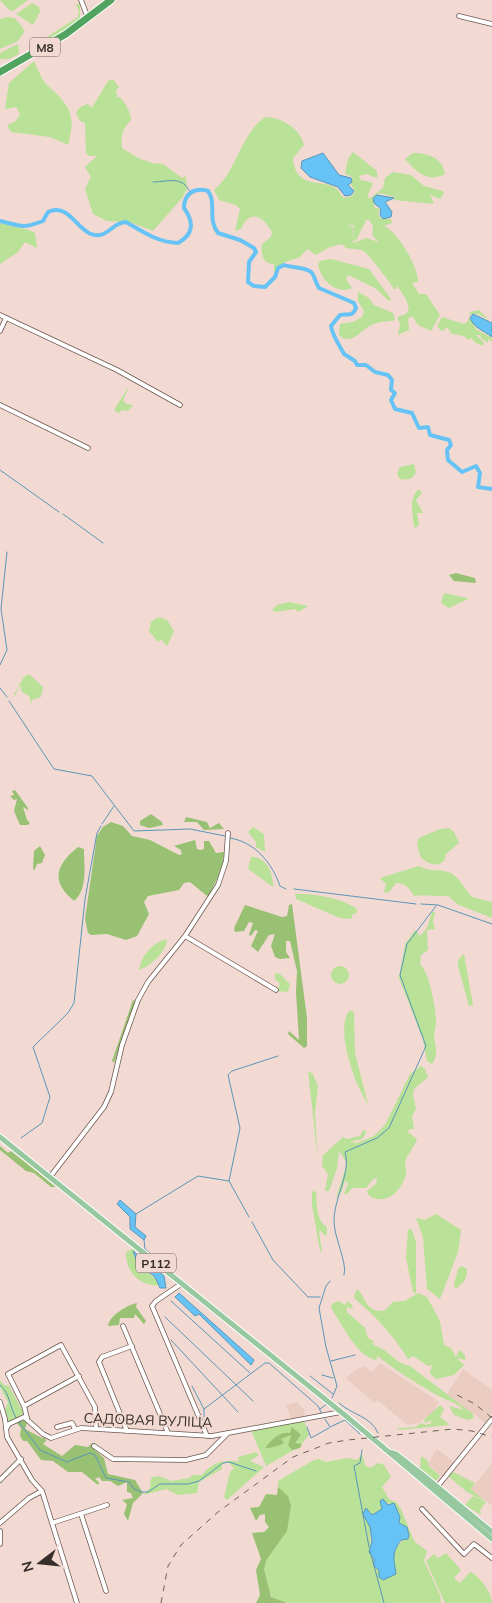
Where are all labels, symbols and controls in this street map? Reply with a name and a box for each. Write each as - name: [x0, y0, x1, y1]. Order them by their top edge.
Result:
- road number: М8: [30, 38, 60, 56]
- road number: Р112: [136, 1254, 176, 1272]
- street label: САДОВАЯ ВУЛІЦА: [83, 1409, 213, 1431]
- north arrow: [15, 1538, 65, 1588]
- text: N: [17, 1559, 38, 1574]

